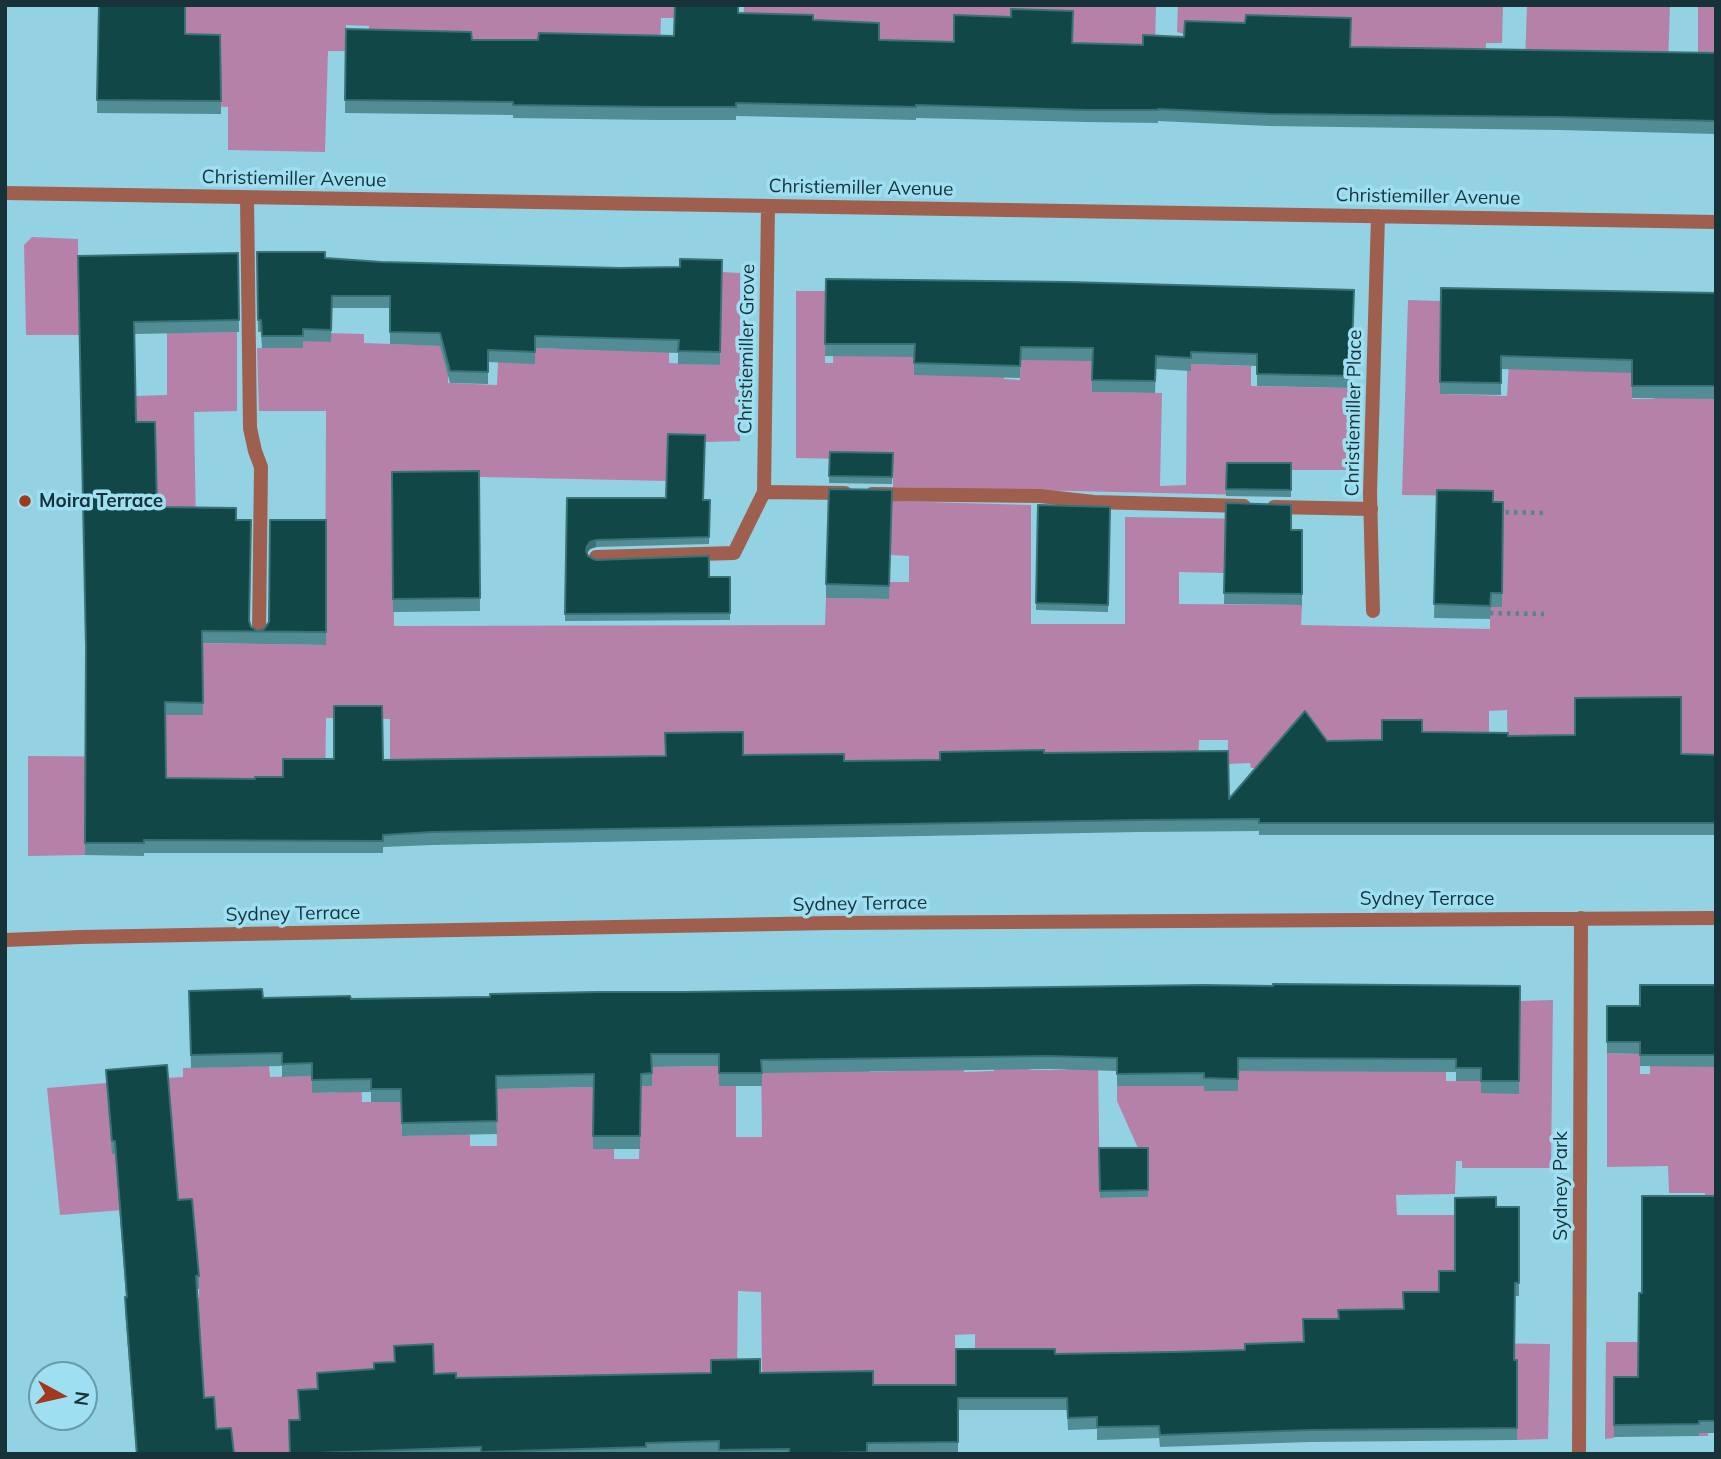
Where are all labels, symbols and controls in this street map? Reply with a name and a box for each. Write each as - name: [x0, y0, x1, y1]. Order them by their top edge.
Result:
- street label: Christiemiller Avenue: [201, 166, 387, 192]
- street label: Christiemiller Avenue: [768, 175, 954, 201]
- street label: Christiemiller Avenue: [1335, 184, 1521, 210]
- street label: Christiemiller Grove: [734, 264, 760, 434]
- street label: Christiemiller Place: [1341, 329, 1367, 497]
- place label: Moira Terrace: [39, 490, 163, 512]
- marker: Moira Terrace: [17, 493, 33, 509]
- street label: Sydney Terrace: [1360, 888, 1494, 910]
- street label: Sydney Terrace: [793, 891, 927, 917]
- street label: Sydney Terrace: [226, 901, 360, 927]
- street label: Sydney Park: [1550, 1131, 1572, 1241]
- north arrow: [28, 1361, 98, 1431]
- text: N: [69, 1390, 95, 1407]

